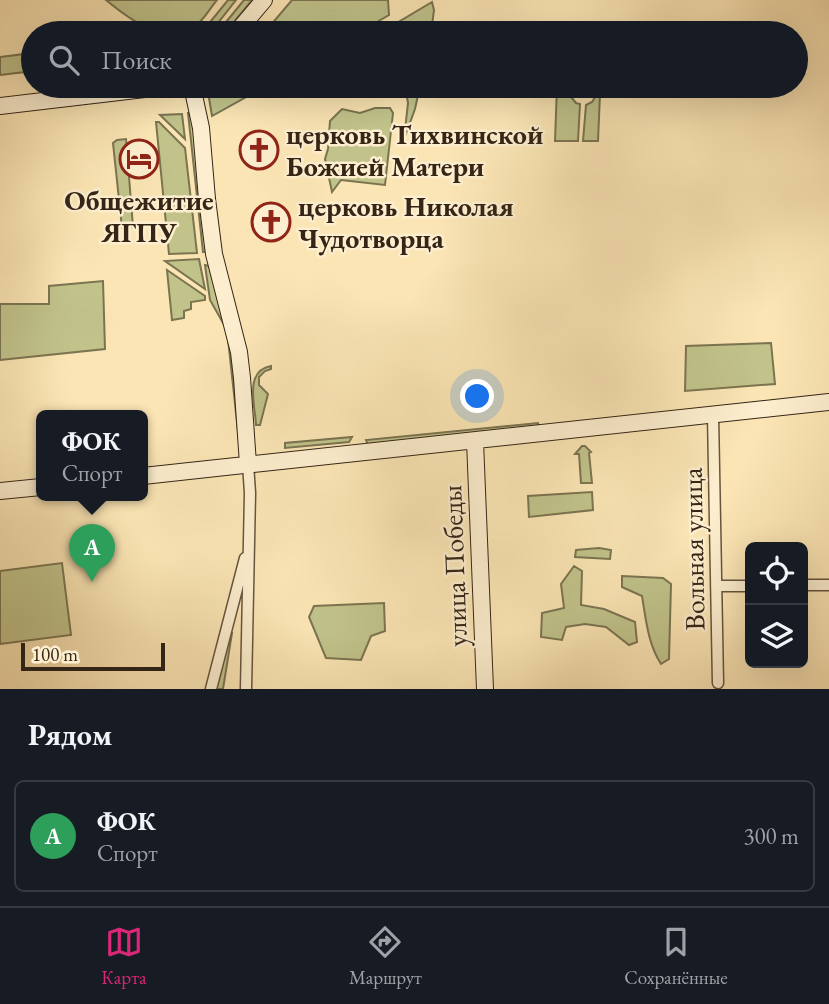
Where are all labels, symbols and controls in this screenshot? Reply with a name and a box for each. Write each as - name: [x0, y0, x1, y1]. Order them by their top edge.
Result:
- search box: [21, 21, 808, 98]
- icon: search: [45, 41, 83, 79]
- text: Поиск: [101, 43, 172, 77]
- place label: церковь Тихвинской Божией Матери: [286, 116, 543, 184]
- church icon: церковь Тихвинской Божией Матери: [238, 129, 280, 171]
- hotel icon: Общежитие ЯГПУ: [118, 138, 160, 180]
- place label: Общежитие ЯГПУ: [64, 182, 214, 250]
- place label: церковь Николая Чудотворца: [298, 188, 514, 256]
- church icon: церковь Николая Чудотворца: [250, 201, 292, 243]
- your location: [460, 379, 494, 413]
- popup: [36, 410, 148, 501]
- text: ФОК: [62, 424, 120, 458]
- text: Спорт: [62, 458, 122, 488]
- street label: Вольная улица: [674, 466, 712, 631]
- street label: улица Победы: [433, 484, 475, 648]
- pin: A: [69, 524, 115, 582]
- map controls: [745, 542, 808, 668]
- button: locate: [745, 542, 808, 605]
- button: layers: [745, 605, 808, 668]
- scale bar: [21, 640, 164, 672]
- text: 100 m: [32, 642, 78, 667]
- text: Рядом: [28, 715, 112, 754]
- text: ФОК: [97, 804, 156, 838]
- text: A: [45, 821, 61, 851]
- text: 300 m: [743, 821, 799, 851]
- text: Спорт: [97, 838, 158, 868]
- tab: Карта: [101, 923, 147, 990]
- tab: Маршрут: [349, 923, 422, 990]
- tab: Сохранённые: [624, 923, 728, 990]

